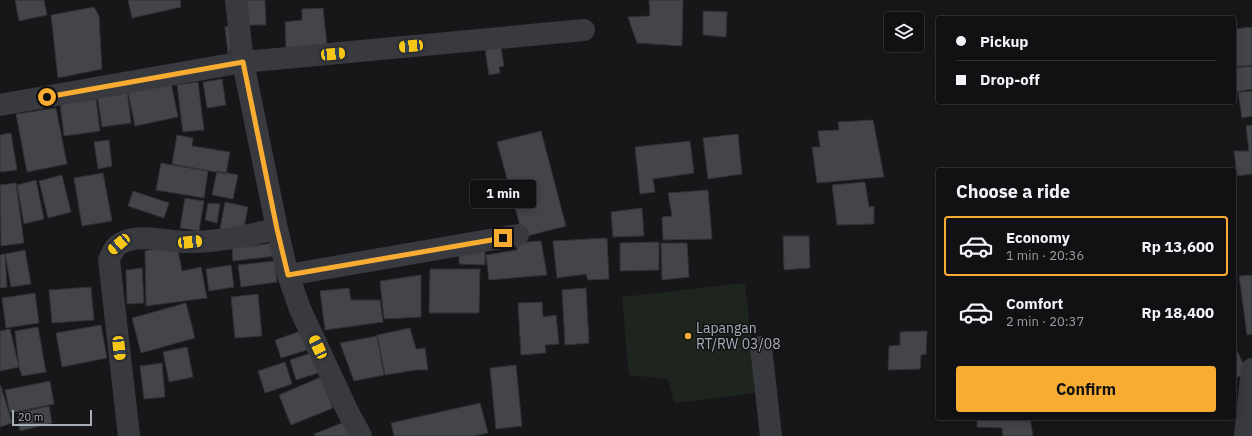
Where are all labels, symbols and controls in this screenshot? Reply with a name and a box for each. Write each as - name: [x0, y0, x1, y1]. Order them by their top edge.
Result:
- map controls: [884, 12, 924, 52]
- button: layers: [884, 12, 924, 52]
- text: Pickup: [980, 32, 1028, 51]
- car: [399, 39, 423, 53]
- car: [321, 47, 345, 61]
- text: Drop-off: [980, 70, 1040, 89]
- route start: [38, 88, 56, 106]
- callout: 1 min: [470, 180, 536, 208]
- text: Choose a ride: [956, 180, 1070, 203]
- text: 1 min: [486, 185, 520, 202]
- icon: car: [958, 228, 994, 264]
- text: Economy: [1006, 228, 1070, 247]
- route end: [494, 229, 512, 247]
- car: [106, 232, 132, 256]
- car: [177, 235, 203, 249]
- text: Rp 13,600: [1142, 237, 1214, 256]
- text: 1 min · 20:36: [1006, 247, 1084, 264]
- icon: car: [958, 294, 994, 330]
- text: Comfort: [1006, 294, 1063, 313]
- text: Rp 18,400: [1142, 303, 1214, 322]
- text: 2 min · 20:37: [1006, 313, 1084, 330]
- place label: Lapangan RT/RW 03/08: [696, 319, 781, 353]
- marker: Lapangan RT/RW 03/08: [683, 331, 693, 341]
- car: [307, 334, 329, 360]
- car: [112, 335, 126, 361]
- button: Confirm: [956, 366, 1216, 412]
- scale bar: [12, 408, 92, 427]
- text: 20 m: [18, 410, 43, 424]

